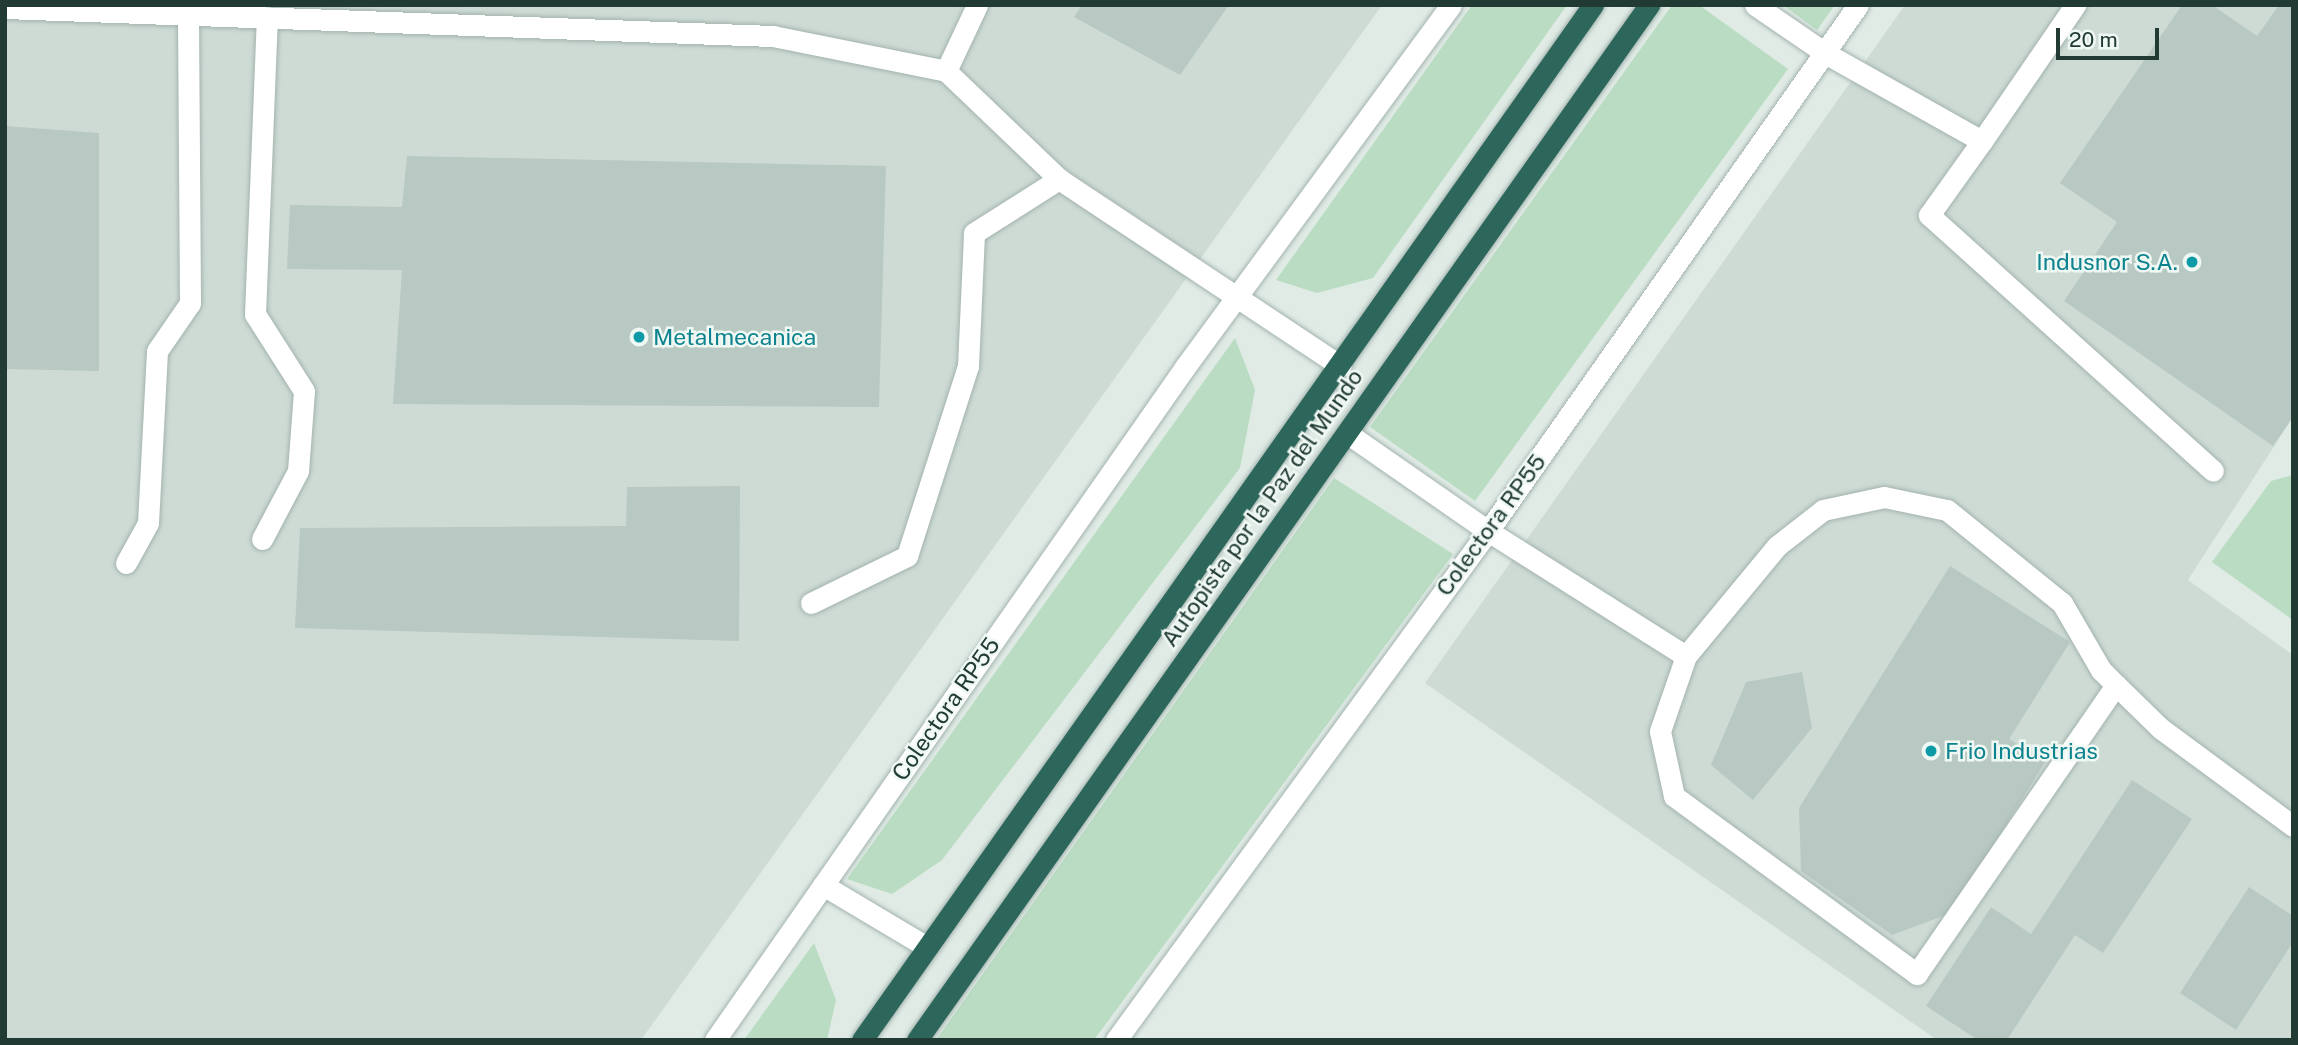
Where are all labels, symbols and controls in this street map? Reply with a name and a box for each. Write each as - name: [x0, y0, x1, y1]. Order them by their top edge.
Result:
- scale bar: [2060, 14, 2163, 58]
- text: 20 m: [2069, 27, 2118, 52]
- place label: Indusnor S.A.: [2036, 248, 2178, 276]
- marker: Indusnor S.A.: [2184, 254, 2200, 270]
- place label: Metalmecanica: [653, 323, 816, 351]
- marker: Metalmecanica: [631, 329, 647, 345]
- street label: Autopista por la Paz del Mundo: [1155, 364, 1369, 652]
- street label: Colectora RP55: [1430, 449, 1552, 601]
- street label: Colectora RP55: [886, 632, 1006, 786]
- place label: Frio Industrias: [1945, 737, 2098, 765]
- marker: Frio Industrias: [1923, 743, 1939, 759]

